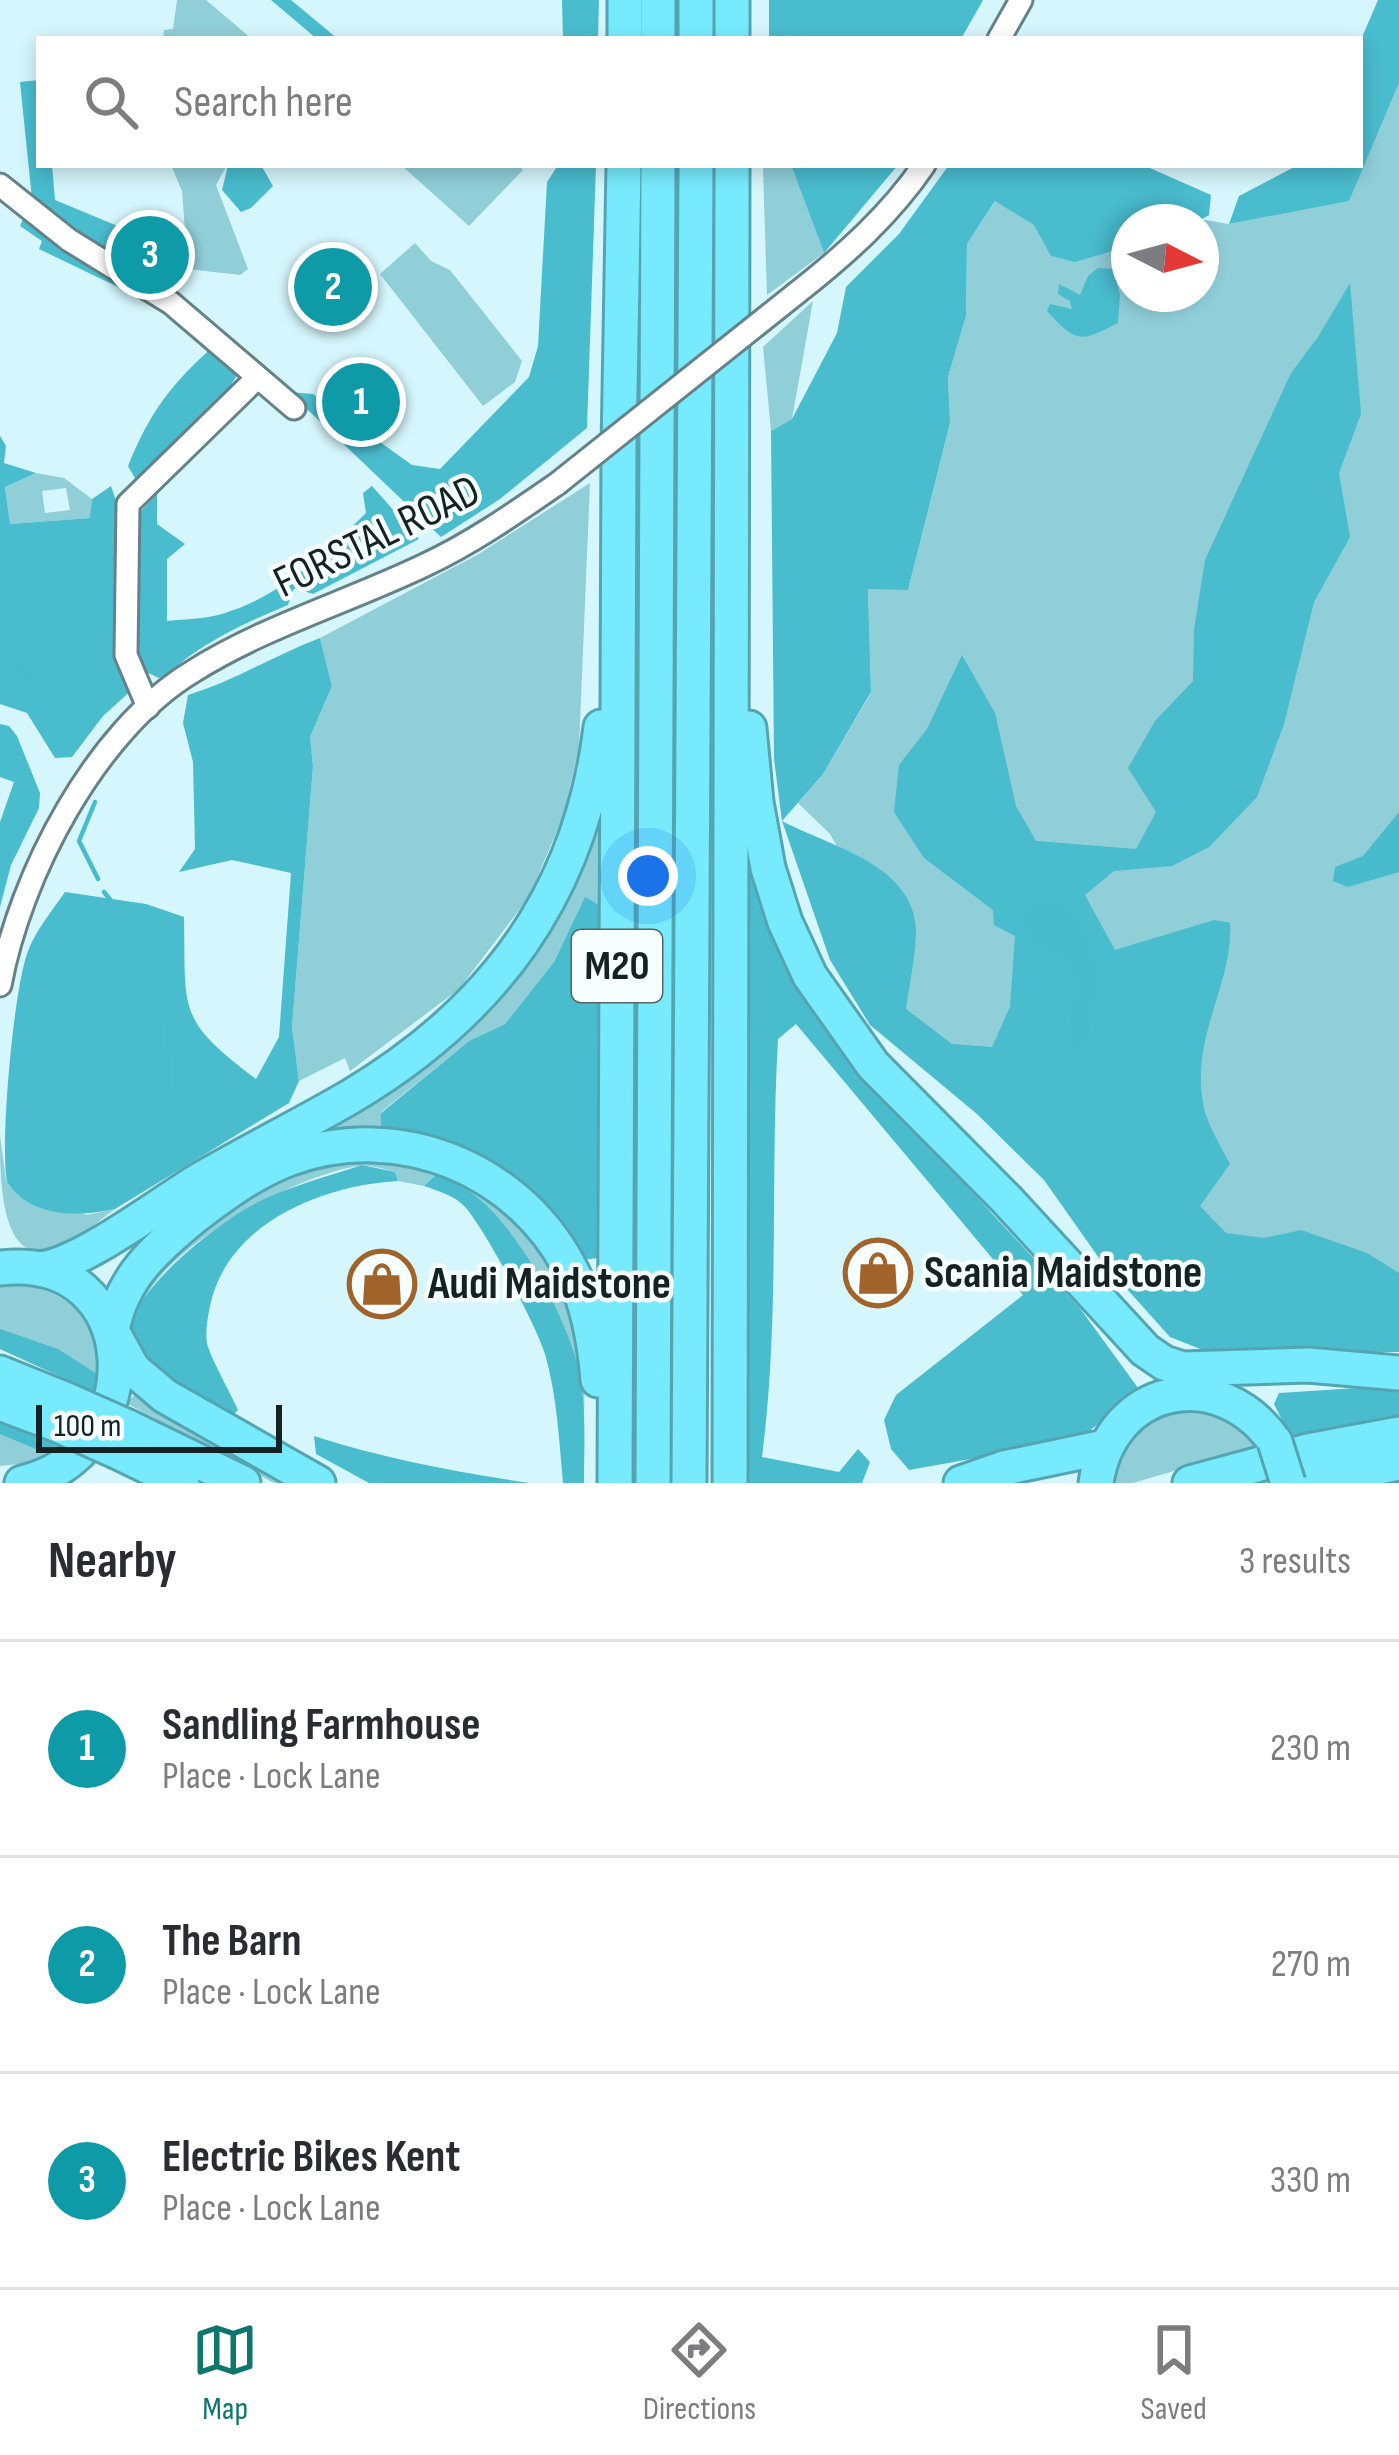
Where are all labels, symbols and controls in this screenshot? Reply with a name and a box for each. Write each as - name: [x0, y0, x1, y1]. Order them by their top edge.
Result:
- search box: [36, 36, 1363, 168]
- icon: search: [78, 69, 144, 135]
- text: Search here: [174, 75, 353, 130]
- north arrow: [1111, 204, 1219, 312]
- pin: 3: [111, 210, 189, 300]
- pin: 2: [294, 242, 372, 332]
- pin: 1: [322, 357, 400, 447]
- street label: FORSTAL ROAD: [265, 464, 489, 610]
- your location: [618, 846, 678, 906]
- road number: M20: [572, 930, 662, 1002]
- shop icon: Scania Maidstone: [843, 1238, 913, 1308]
- place label: Scania Maidstone: [924, 1246, 1202, 1301]
- shop icon: Audi Maidstone: [347, 1249, 417, 1319]
- place label: Audi Maidstone: [427, 1257, 671, 1312]
- scale bar: [36, 1399, 282, 1452]
- text: 100 m: [54, 1406, 121, 1446]
- text: Nearby: [48, 1531, 177, 1592]
- text: 3 results: [1239, 1538, 1351, 1585]
- text: Sandling Farmhouse: [162, 1698, 480, 1753]
- text: 1: [79, 1725, 95, 1772]
- text: 230 m: [1270, 1725, 1351, 1772]
- text: Place · Lock Lane: [162, 1753, 381, 1800]
- text: The Barn: [162, 1914, 301, 1969]
- text: 2: [78, 1941, 96, 1988]
- text: 270 m: [1271, 1941, 1351, 1988]
- text: Place · Lock Lane: [162, 1969, 381, 2016]
- text: Electric Bikes Kent: [162, 2130, 460, 2185]
- text: 3: [78, 2157, 96, 2204]
- text: 330 m: [1270, 2157, 1351, 2204]
- text: Place · Lock Lane: [162, 2185, 381, 2232]
- tab: Map: [192, 2317, 258, 2429]
- tab: Directions: [643, 2317, 756, 2429]
- tab: Saved: [1141, 2317, 1207, 2429]

